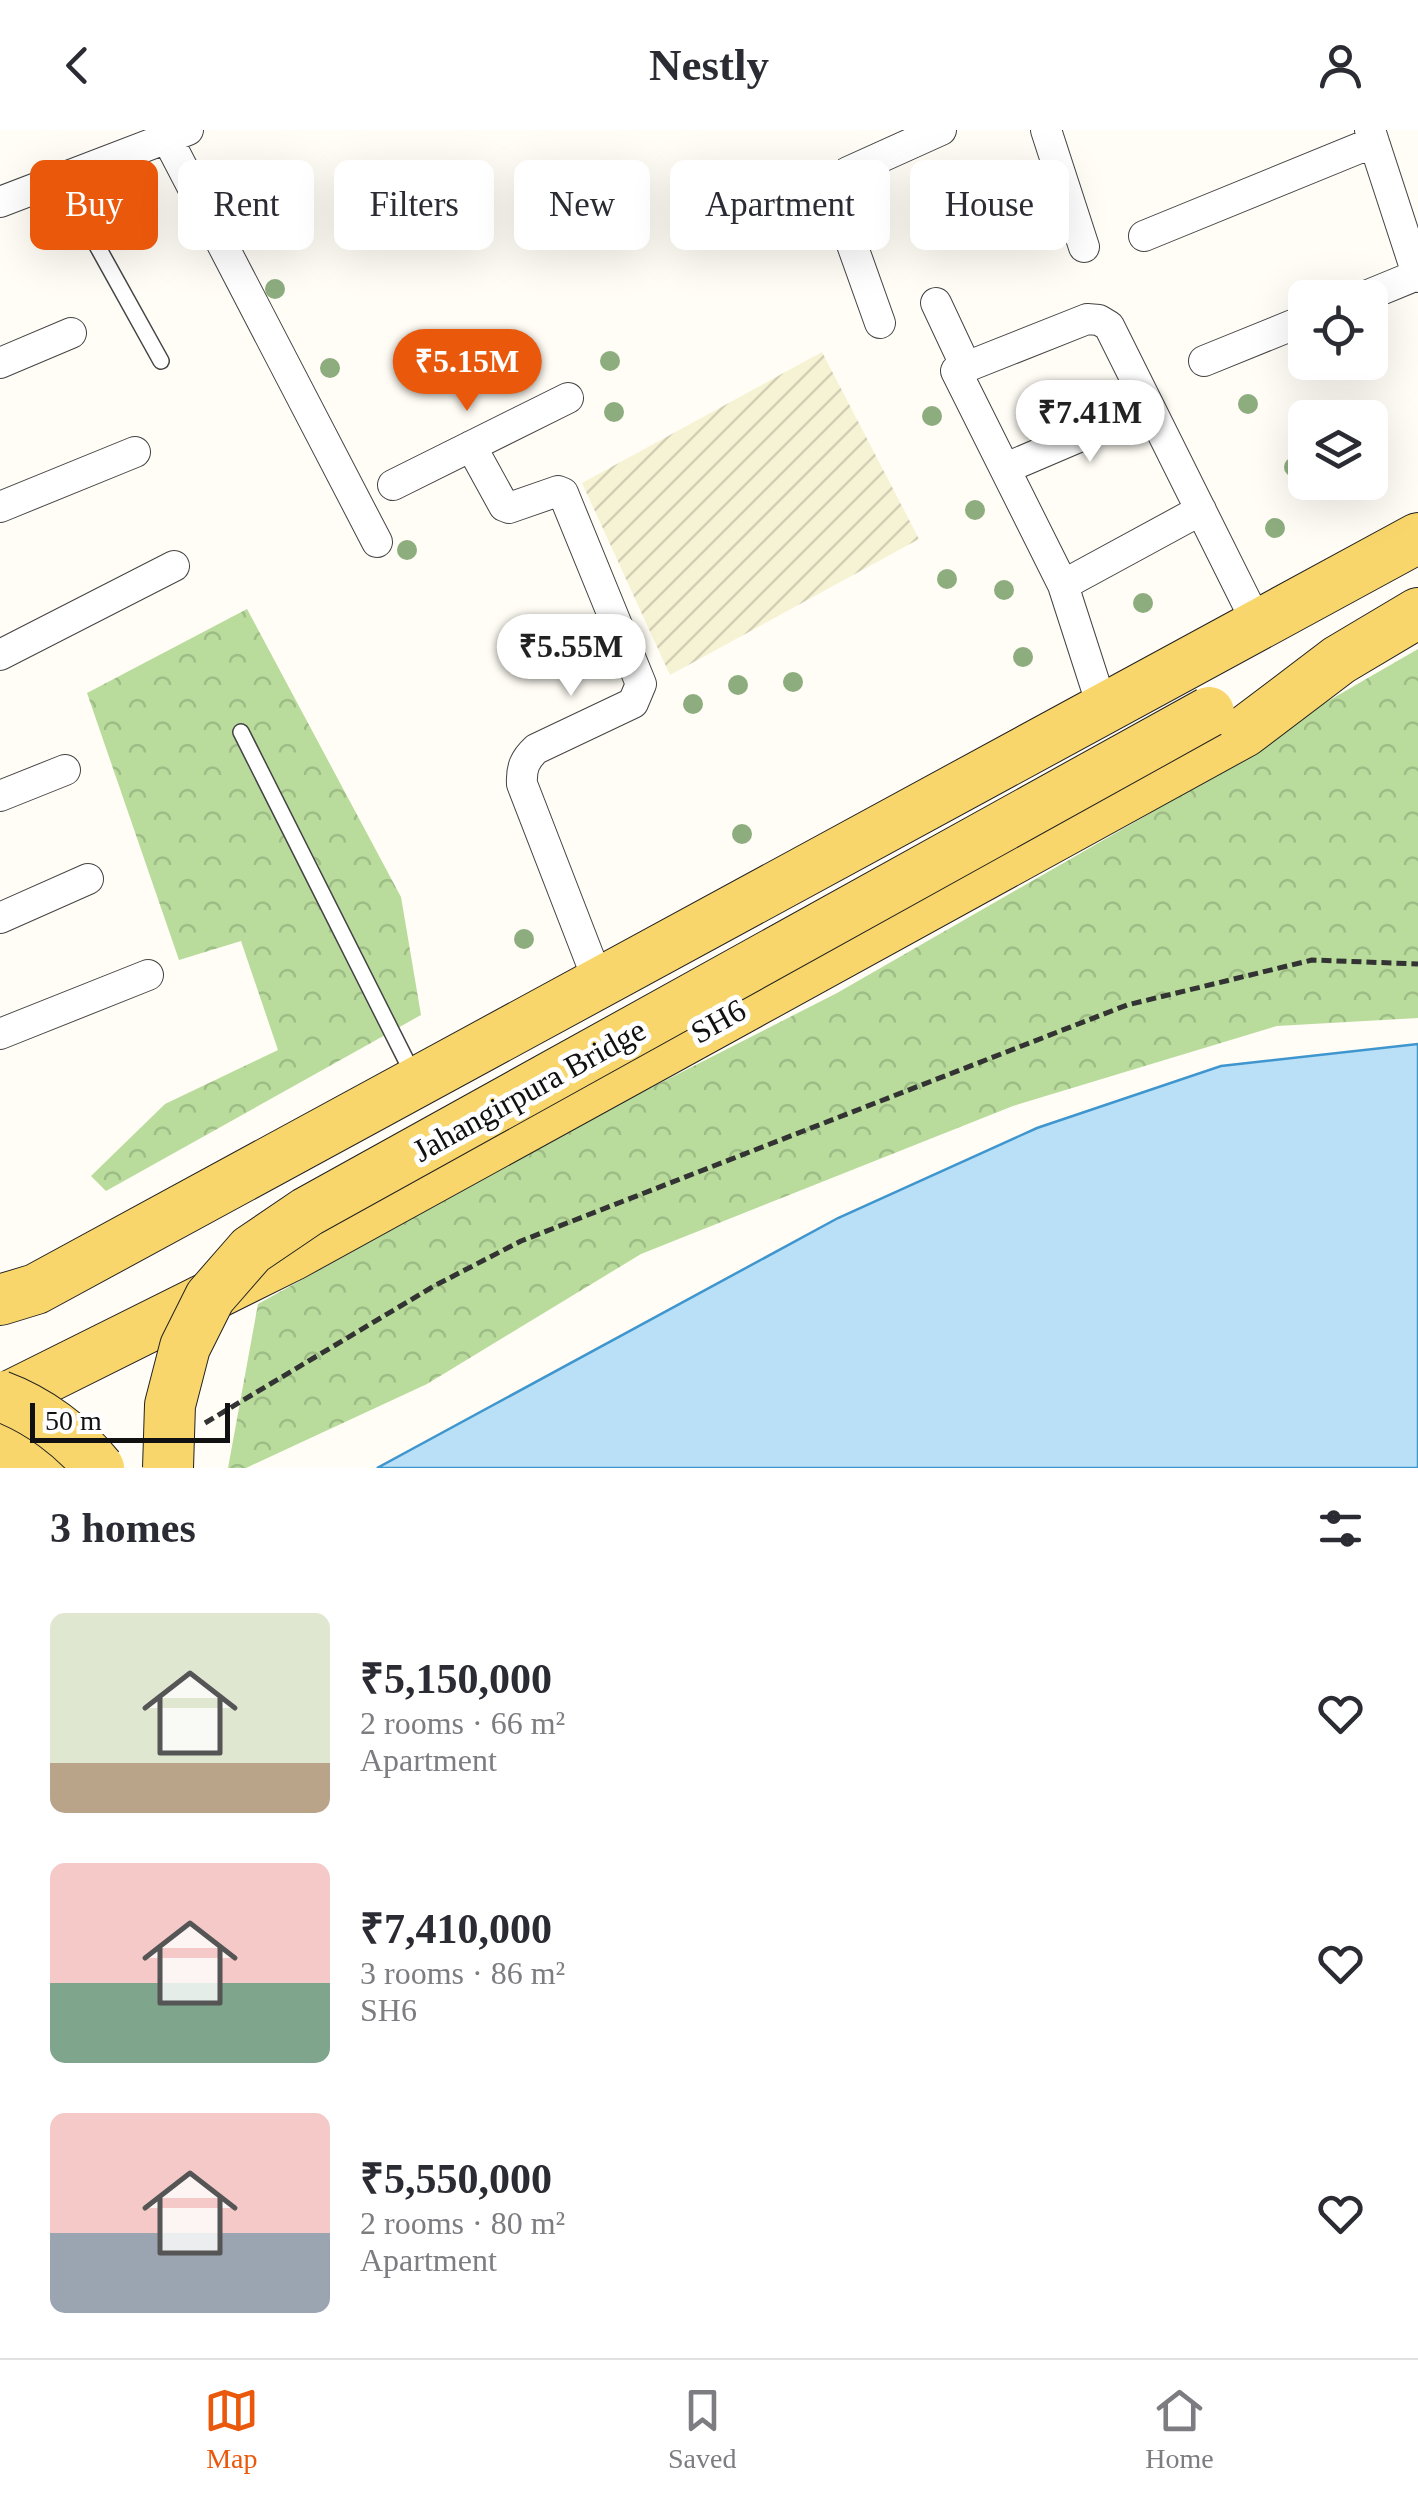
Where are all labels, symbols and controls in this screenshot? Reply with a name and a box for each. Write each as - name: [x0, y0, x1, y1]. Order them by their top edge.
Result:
- icon: back: [50, 38, 105, 93]
- icon: person: [1313, 38, 1368, 93]
- text: Nestly: [649, 40, 769, 90]
- chip: Buy: [30, 160, 158, 250]
- chip: Rent: [178, 160, 314, 250]
- chip: Filters: [334, 160, 494, 250]
- chip: New: [514, 160, 650, 250]
- chip: Apartment: [670, 160, 890, 250]
- chip: House: [910, 160, 1069, 250]
- map controls: [1288, 280, 1388, 500]
- button: locate: [1288, 280, 1388, 380]
- pin: ₹5.15M: [386, 329, 548, 414]
- text: ₹5.15M: [415, 343, 519, 379]
- pin: ₹7.41M: [1009, 380, 1171, 465]
- text: ₹7.41M: [1038, 394, 1142, 430]
- button: layers: [1288, 400, 1388, 500]
- pin: ₹5.55M: [490, 614, 652, 699]
- text: ₹5.55M: [519, 628, 623, 664]
- street label: SH6: [684, 991, 752, 1051]
- street label: Jahangirpura Bridge: [406, 1011, 652, 1169]
- scale bar: [30, 1398, 230, 1442]
- text: 50 m: [45, 1405, 102, 1436]
- icon: filters: [1313, 1501, 1368, 1556]
- text: 3 homes: [50, 1505, 196, 1551]
- icon: home: [130, 1653, 250, 1773]
- text: ₹5,150,000: [360, 1656, 552, 1702]
- icon: heart: [1313, 1686, 1368, 1741]
- text: 2 rooms · 66 m²: [360, 1705, 565, 1741]
- text: Apartment: [360, 1742, 497, 1778]
- icon: home: [130, 1903, 250, 2023]
- text: ₹7,410,000: [360, 1906, 552, 1952]
- icon: heart: [1313, 1936, 1368, 1991]
- text: 3 rooms · 86 m²: [360, 1955, 565, 1991]
- text: SH6: [360, 1992, 417, 2028]
- icon: home: [130, 2153, 250, 2273]
- text: ₹5,550,000: [360, 2156, 552, 2202]
- icon: heart: [1313, 2186, 1368, 2241]
- text: 2 rooms · 80 m²: [360, 2205, 565, 2241]
- text: Apartment: [360, 2242, 497, 2278]
- tab: Map: [204, 2383, 259, 2475]
- tab: Saved: [668, 2383, 736, 2475]
- tab: Home: [1145, 2383, 1214, 2475]

